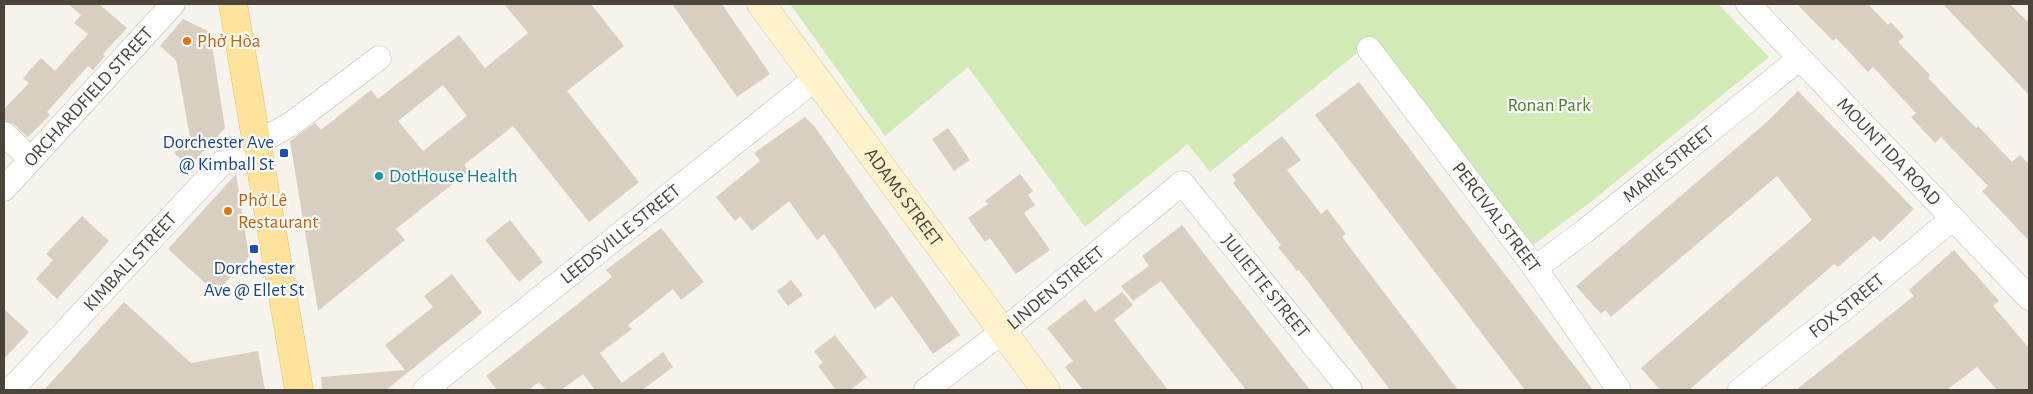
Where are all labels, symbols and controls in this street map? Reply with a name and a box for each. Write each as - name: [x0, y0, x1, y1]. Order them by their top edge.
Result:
- street label: ORCHARDFIELD STREET: [20, 23, 156, 170]
- place label: Phở Hòa: [197, 32, 261, 51]
- marker: Phở Hòa: [181, 35, 193, 47]
- street label: MOUNT IDA ROAD: [1833, 94, 1944, 209]
- park label: Ronan Park: [1507, 96, 1591, 115]
- street label: MARIE STREET: [1619, 122, 1717, 206]
- place label: Dorchester Ave @ Kimball St: [163, 133, 274, 174]
- street label: ADAMS STREET: [861, 144, 946, 250]
- marker: Dorchester Ave @ Kimball St: [278, 147, 290, 159]
- street label: PERCIVAL STREET: [1449, 159, 1544, 276]
- place label: DotHouse Health: [389, 167, 518, 186]
- marker: DotHouse Health: [373, 170, 385, 182]
- street label: LEEDSVILLE STREET: [557, 181, 684, 288]
- place label: Phở Lê Restaurant: [238, 191, 318, 232]
- marker: Phở Lê Restaurant: [222, 205, 234, 217]
- street label: KIMBALL STREET: [80, 209, 180, 315]
- street label: JULIETTE STREET: [1218, 231, 1313, 341]
- street label: LINDEN STREET: [1003, 242, 1108, 333]
- marker: Dorchester Ave @ Ellet St: [248, 243, 260, 255]
- place label: Dorchester Ave @ Ellet St: [204, 259, 304, 300]
- street label: FOX STREET: [1805, 270, 1888, 341]

